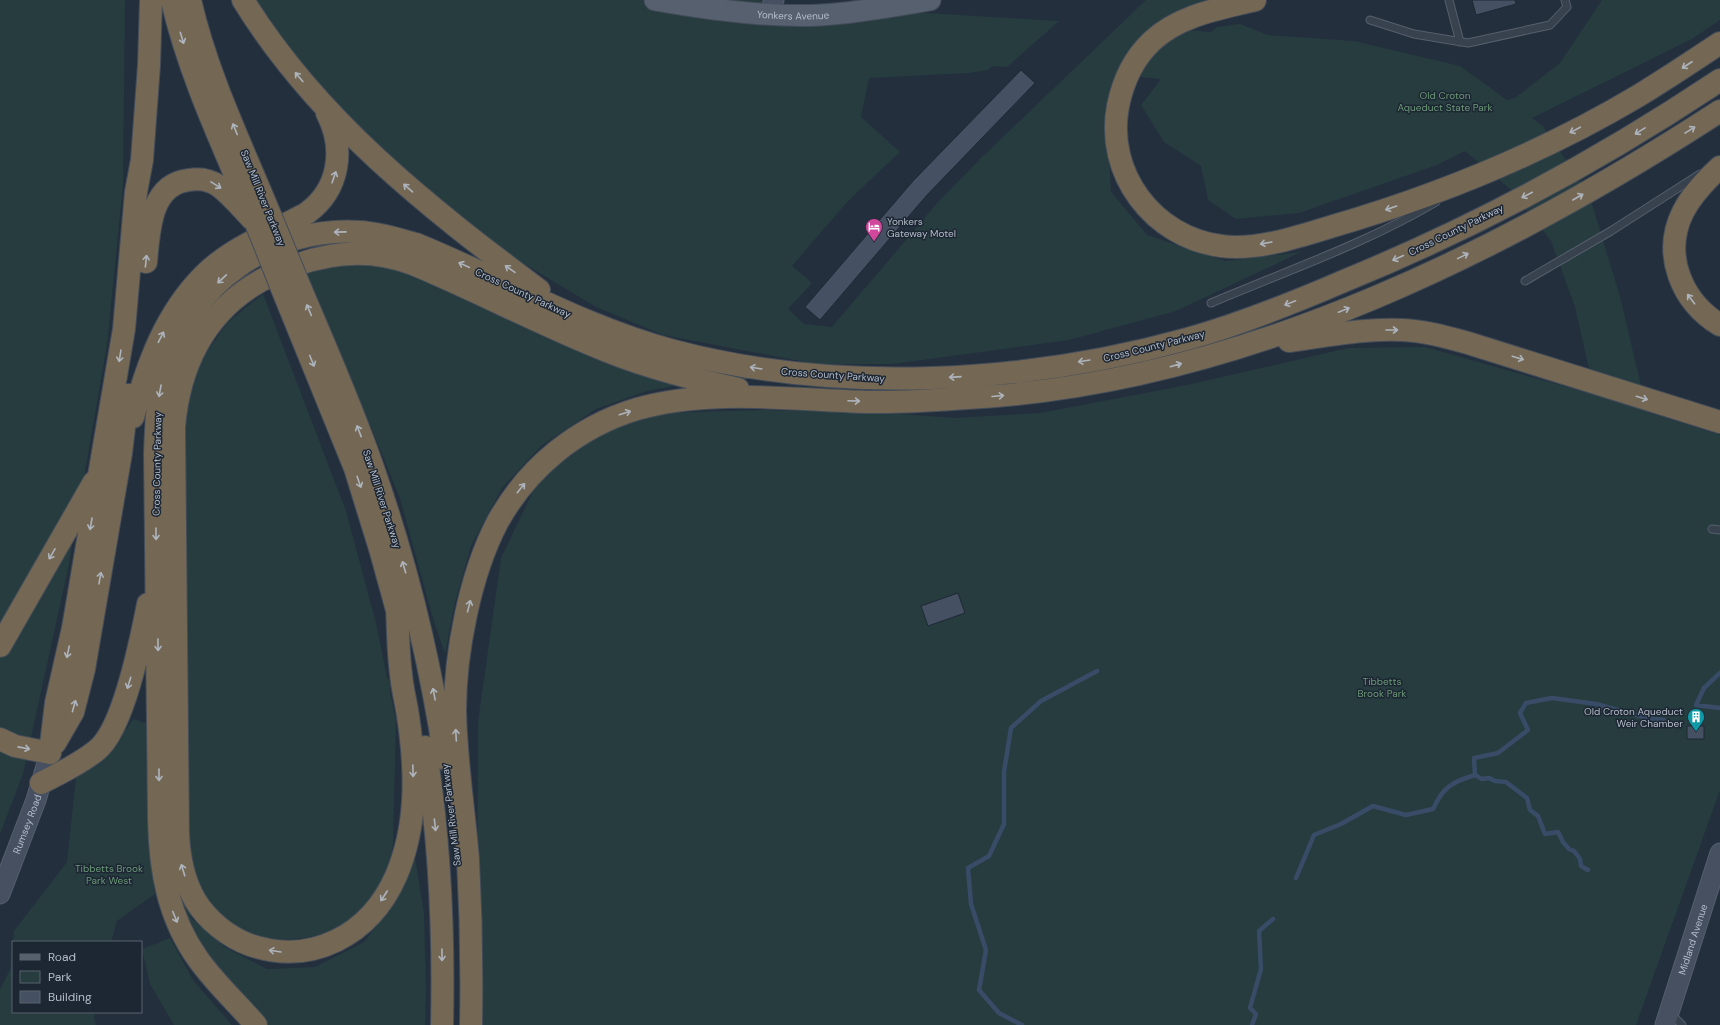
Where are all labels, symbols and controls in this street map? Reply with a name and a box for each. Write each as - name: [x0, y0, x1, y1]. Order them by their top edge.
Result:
- street label: Yonkers Avenue: [757, 7, 830, 22]
- one-way arrow: [179, 31, 186, 44]
- one-way arrow: [1682, 60, 1693, 69]
- one-way arrow: [294, 71, 303, 82]
- park label: Old Croton Aqueduct State Park: [1397, 89, 1493, 114]
- one-way arrow: [230, 124, 238, 136]
- one-way arrow: [1684, 126, 1695, 134]
- one-way arrow: [1569, 127, 1581, 134]
- one-way arrow: [1634, 127, 1646, 135]
- street label: Saw Mill River Parkway: [238, 148, 288, 249]
- one-way arrow: [331, 171, 338, 184]
- one-way arrow: [210, 182, 222, 190]
- one-way arrow: [403, 184, 414, 193]
- one-way arrow: [1521, 192, 1533, 199]
- one-way arrow: [1572, 192, 1584, 200]
- street label: Cross County Parkway: [1406, 201, 1506, 259]
- one-way arrow: [1386, 205, 1398, 213]
- place label: Yonkers Gateway Motel: [887, 215, 956, 240]
- hotel icon: Yonkers Gateway Motel: [864, 217, 884, 242]
- one-way arrow: [334, 228, 347, 236]
- one-way arrow: [1260, 239, 1273, 247]
- one-way arrow: [1457, 252, 1469, 259]
- one-way arrow: [142, 255, 149, 268]
- one-way arrow: [1392, 255, 1404, 263]
- one-way arrow: [458, 261, 470, 268]
- street label: Cross County Parkway: [473, 265, 573, 321]
- one-way arrow: [505, 265, 516, 273]
- one-way arrow: [217, 275, 227, 284]
- one-way arrow: [1687, 293, 1696, 304]
- one-way arrow: [1284, 300, 1296, 308]
- one-way arrow: [305, 305, 313, 317]
- one-way arrow: [1338, 305, 1350, 313]
- one-way arrow: [1385, 326, 1398, 334]
- street label: Cross County Parkway: [1102, 327, 1206, 365]
- one-way arrow: [158, 331, 166, 343]
- one-way arrow: [116, 349, 124, 362]
- one-way arrow: [309, 355, 317, 367]
- one-way arrow: [1511, 355, 1524, 362]
- one-way arrow: [1078, 358, 1091, 366]
- one-way arrow: [1169, 361, 1182, 368]
- one-way arrow: [750, 364, 763, 372]
- street label: Cross County Parkway: [781, 365, 886, 385]
- one-way arrow: [949, 373, 962, 380]
- one-way arrow: [156, 384, 164, 397]
- one-way arrow: [991, 392, 1004, 399]
- one-way arrow: [1635, 395, 1648, 402]
- one-way arrow: [847, 398, 860, 405]
- one-way arrow: [618, 409, 631, 416]
- street label: Cross County Parkway: [150, 411, 164, 516]
- one-way arrow: [354, 425, 362, 437]
- street label: Saw Mill River Parkway: [360, 448, 404, 550]
- one-way arrow: [356, 476, 364, 488]
- one-way arrow: [516, 482, 525, 493]
- one-way arrow: [87, 517, 95, 530]
- one-way arrow: [152, 527, 160, 540]
- one-way arrow: [47, 548, 55, 560]
- one-way arrow: [400, 561, 407, 574]
- one-way arrow: [96, 572, 104, 585]
- one-way arrow: [465, 600, 473, 613]
- one-way arrow: [154, 638, 162, 651]
- one-way arrow: [64, 645, 72, 658]
- park label: Tibbetts Brook Park: [1358, 675, 1406, 700]
- one-way arrow: [125, 677, 132, 690]
- one-way arrow: [430, 688, 438, 701]
- one-way arrow: [71, 700, 78, 713]
- place label: Old Croton Aqueduct Weir Chamber: [1584, 705, 1683, 730]
- building icon: Old Croton Aqueduct Weir Chamber: [1686, 707, 1706, 732]
- one-way arrow: [453, 729, 460, 742]
- one-way arrow: [17, 744, 30, 752]
- street label: Saw Mill River Parkway: [438, 763, 464, 867]
- one-way arrow: [410, 764, 417, 777]
- one-way arrow: [155, 768, 163, 781]
- street label: Rumsey Road: [10, 793, 44, 856]
- one-way arrow: [431, 818, 438, 831]
- park label: Tibbetts Brook Park West: [75, 862, 143, 887]
- one-way arrow: [179, 864, 186, 877]
- one-way arrow: [380, 890, 388, 902]
- street label: Midland Avenue: [1675, 902, 1710, 976]
- one-way arrow: [172, 910, 179, 922]
- legend: [12, 941, 142, 1013]
- one-way arrow: [269, 947, 282, 955]
- one-way arrow: [438, 948, 446, 961]
- text: Road: [48, 949, 76, 965]
- text: Park: [48, 969, 72, 985]
- text: Building: [48, 989, 92, 1005]

